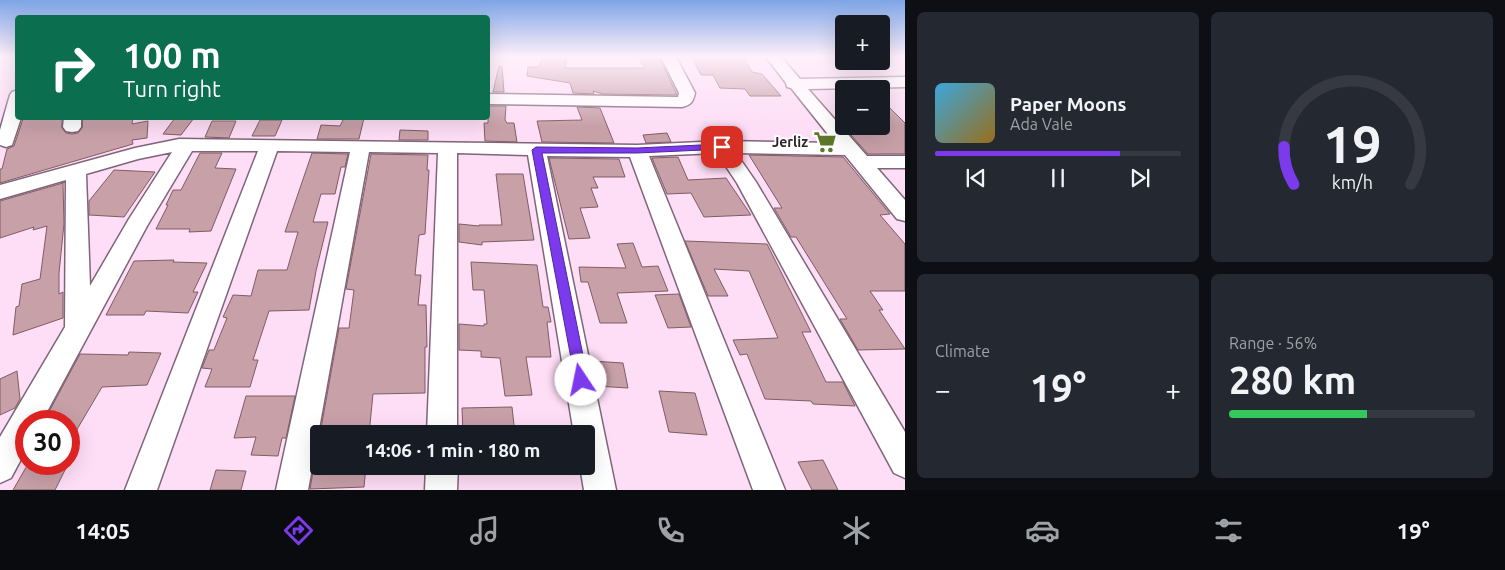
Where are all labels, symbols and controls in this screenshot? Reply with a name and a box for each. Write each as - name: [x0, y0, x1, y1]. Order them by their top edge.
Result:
- map controls: [835, 15, 890, 135]
- button: +: [835, 15, 890, 70]
- icon: right: [40, 35, 105, 100]
- text: 100 m: [123, 35, 221, 75]
- text: Turn right: [123, 76, 221, 101]
- button: −: [835, 80, 890, 135]
- text: Paper Moons: [1010, 93, 1127, 115]
- text: Ada Vale: [1010, 115, 1073, 133]
- text: 19: [1323, 115, 1381, 173]
- pin: [701, 126, 743, 168]
- supermarket icon: Jerliz: [812, 129, 838, 155]
- icon: arrive: [708, 133, 736, 161]
- place label: Jerliz: [772, 134, 808, 150]
- icon: previous: [962, 164, 990, 192]
- icon: pause: [1044, 164, 1072, 192]
- icon: next: [1126, 164, 1154, 192]
- text: km/h: [1331, 172, 1373, 192]
- text: Range · 56%: [1229, 334, 1317, 352]
- text: Climate: [935, 342, 990, 360]
- position arrow: [554, 353, 606, 405]
- text: 280 km: [1229, 359, 1356, 401]
- text: 19°: [1030, 367, 1086, 409]
- text: −: [935, 374, 951, 405]
- text: +: [1165, 374, 1181, 405]
- speed limit sign: 30: [15, 410, 80, 475]
- text: 14:06 · 1 min · 180 m: [365, 439, 540, 461]
- icon: directions: [281, 513, 316, 548]
- icon: music: [467, 513, 502, 548]
- icon: phone: [653, 513, 688, 548]
- icon: climate: [839, 513, 874, 548]
- icon: car: [1025, 513, 1060, 548]
- icon: filters: [1211, 513, 1246, 548]
- text: 14:05: [75, 518, 131, 543]
- text: 19°: [1397, 518, 1429, 543]

